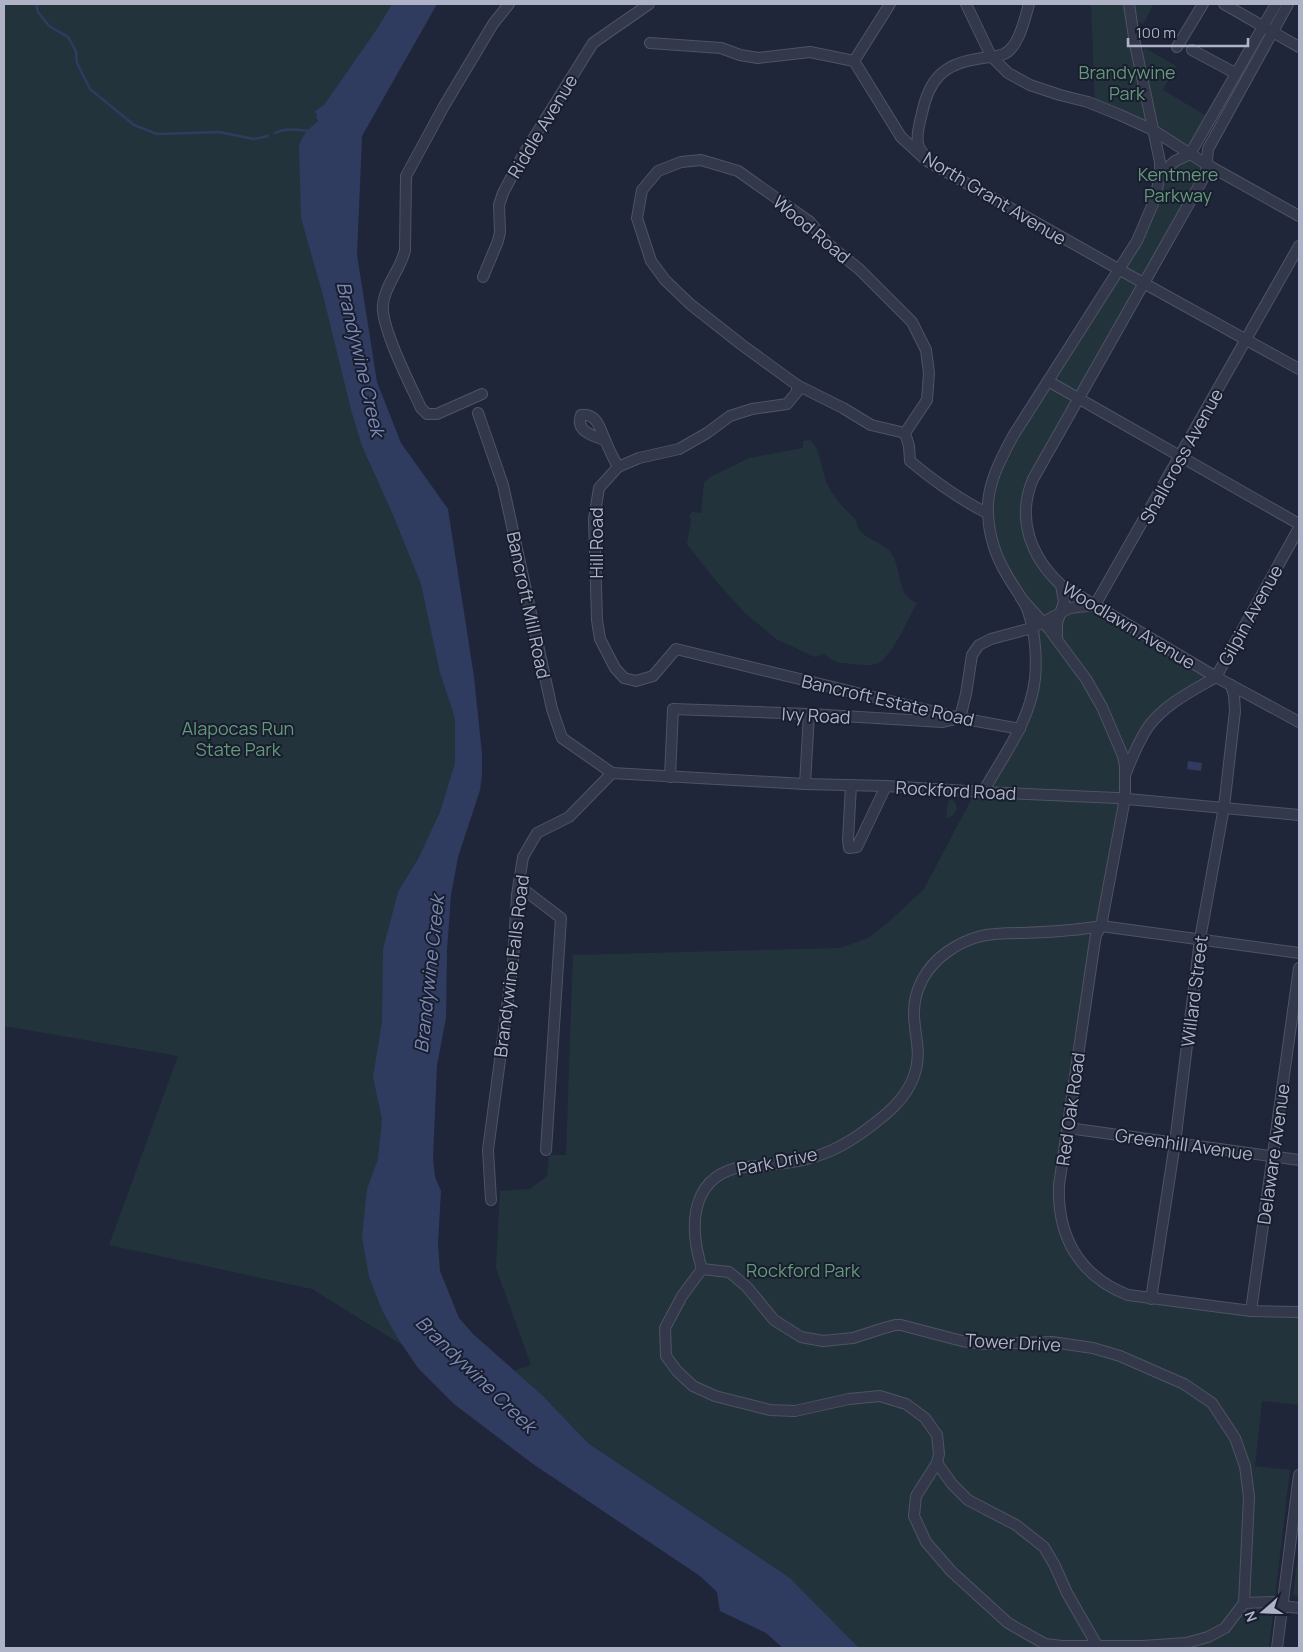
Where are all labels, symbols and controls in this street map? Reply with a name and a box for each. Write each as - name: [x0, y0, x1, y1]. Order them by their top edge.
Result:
- scale bar: [1128, 15, 1248, 47]
- text: 100 m: [1136, 22, 1176, 43]
- park label: Brandywine Park: [1078, 60, 1176, 105]
- street label: Riddle Avenue: [502, 70, 582, 182]
- street label: North Grant Avenue: [919, 146, 1071, 250]
- park label: Kentmere Parkway: [1138, 162, 1218, 207]
- street label: Wood Road: [768, 190, 856, 268]
- water label: Brandywine Creek: [331, 279, 392, 442]
- street label: Shallcross Avenue: [1134, 384, 1228, 528]
- street label: Hill Road: [584, 507, 608, 579]
- street label: Bancroft Mill Road: [502, 529, 556, 681]
- street label: Gilpin Avenue: [1212, 560, 1288, 670]
- street label: Woodlawn Avenue: [1058, 576, 1200, 674]
- street label: Bancroft Estate Road: [799, 668, 977, 732]
- street label: Ivy Road: [781, 701, 851, 729]
- park label: Alapocas Run State Park: [182, 716, 294, 761]
- street label: Rockford Road: [895, 775, 1017, 805]
- street label: Brandywine Falls Road: [488, 873, 534, 1059]
- water label: Brandywine Creek: [408, 891, 450, 1054]
- street label: Willard Street: [1175, 934, 1213, 1048]
- street label: Red Oak Road: [1050, 1051, 1090, 1167]
- street label: Delaware Avenue: [1251, 1082, 1295, 1226]
- street label: Greenhill Avenue: [1114, 1122, 1254, 1166]
- street label: Park Drive: [735, 1141, 819, 1181]
- park label: Rockford Park: [746, 1258, 861, 1282]
- water label: Brandywine Creek: [410, 1310, 544, 1440]
- street label: Tower Drive: [965, 1328, 1061, 1356]
- north arrow: [1238, 1587, 1288, 1637]
- text: N: [1240, 1609, 1261, 1625]

